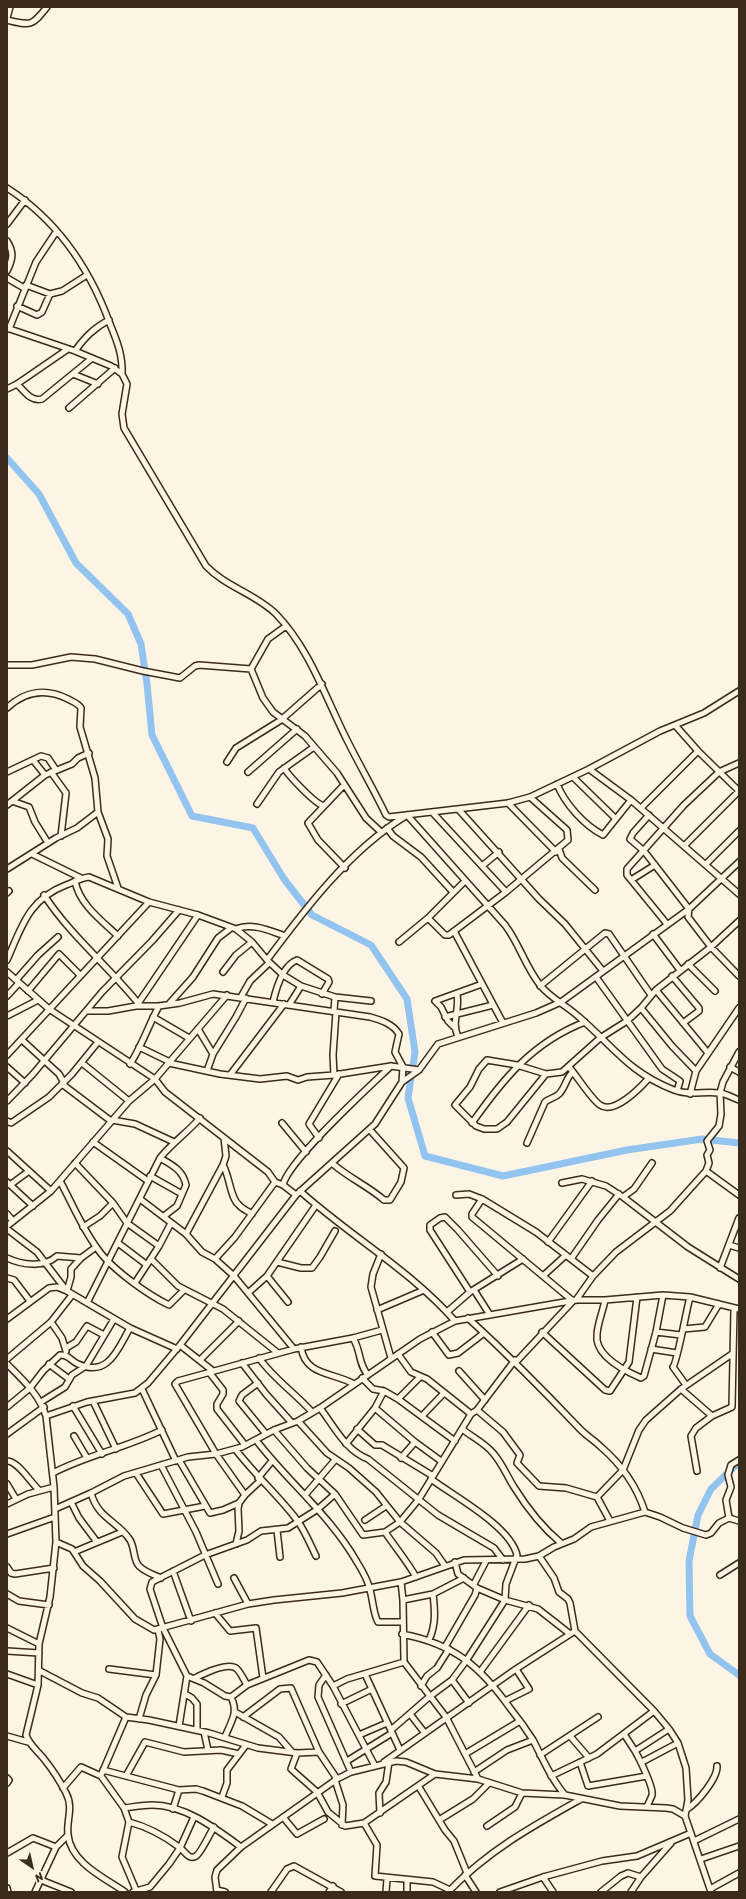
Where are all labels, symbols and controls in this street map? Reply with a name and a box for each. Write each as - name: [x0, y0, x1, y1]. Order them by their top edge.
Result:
- north arrow: [12, 1847, 52, 1887]
- text: N: [31, 1867, 47, 1887]

